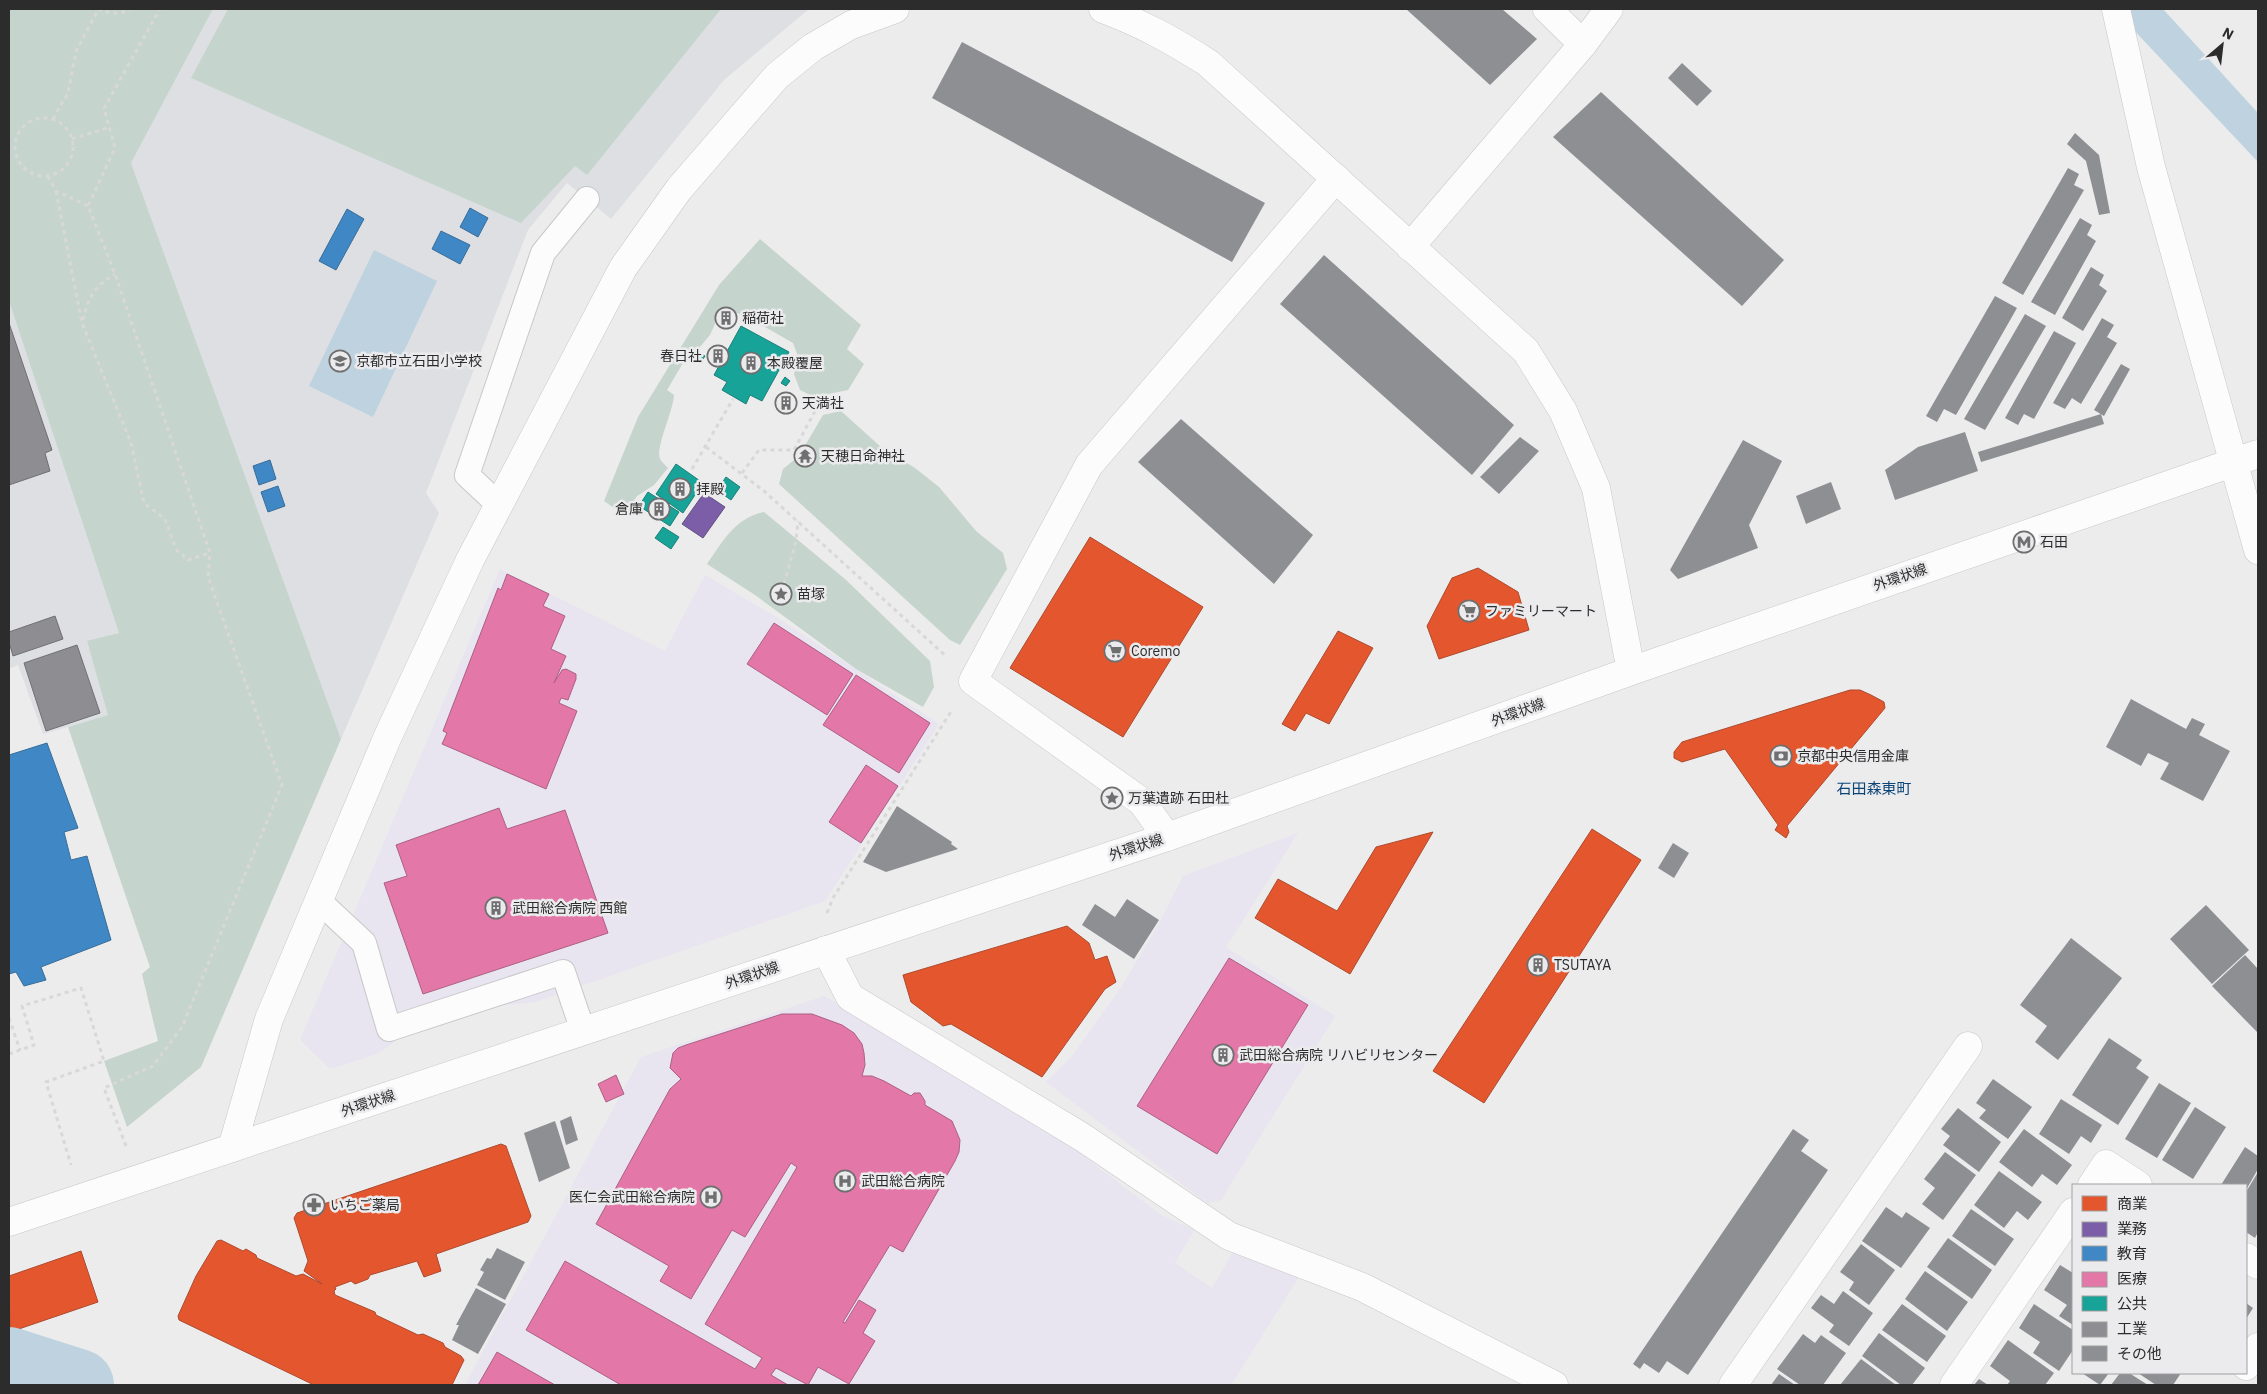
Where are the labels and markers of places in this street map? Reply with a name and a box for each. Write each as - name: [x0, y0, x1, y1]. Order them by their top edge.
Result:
- building icon: 稲荷社: [714, 306, 738, 330]
- place label: 稲荷社: [742, 309, 784, 327]
- building icon: 春日社: [706, 344, 730, 368]
- place label: 春日社: [660, 347, 702, 365]
- school or university icon: 京都市立石田小学校: [328, 349, 352, 373]
- building icon: 本殿覆屋: [739, 351, 763, 375]
- place label: 京都市立石田小学校: [356, 352, 482, 370]
- place label: 本殿覆屋: [767, 354, 823, 372]
- building icon: 天満社: [774, 391, 798, 415]
- place label: 天満社: [802, 394, 844, 412]
- temple icon: 天穂日命神社: [793, 444, 817, 468]
- place label: 天穂日命神社: [821, 447, 905, 465]
- building icon: 拝殿: [668, 477, 692, 501]
- place label: 拝殿: [696, 480, 724, 498]
- building icon: 倉庫: [647, 497, 671, 521]
- place label: 倉庫: [615, 500, 643, 518]
- metro station icon: 石田: [2012, 530, 2036, 554]
- place label: 石田: [2040, 533, 2068, 551]
- place icon: 苗塚: [769, 582, 793, 606]
- place label: 苗塚: [797, 585, 825, 603]
- supermarket icon: ファミリーマート: [1457, 599, 1481, 623]
- place label: ファミリーマート: [1485, 602, 1597, 620]
- supermarket icon: Coremo: [1103, 639, 1127, 663]
- place label: Coremo: [1131, 642, 1181, 660]
- bank icon: 京都中央信用金庫: [1769, 744, 1793, 768]
- place label: 京都中央信用金庫: [1797, 747, 1909, 765]
- place icon: 万葉遺跡 石田杜: [1100, 786, 1124, 810]
- place label: 万葉遺跡 石田杜: [1128, 789, 1229, 807]
- building icon: 武田総合病院 西館: [484, 896, 508, 920]
- place label: 武田総合病院 西館: [512, 899, 627, 917]
- building icon: TSUTAYA: [1526, 953, 1550, 977]
- place label: TSUTAYA: [1554, 956, 1611, 974]
- building icon: 武田総合病院 リハビリセンター: [1211, 1043, 1235, 1067]
- place label: 武田総合病院 リハビリセンター: [1239, 1046, 1438, 1064]
- hospital icon: 武田総合病院: [833, 1169, 857, 1193]
- place label: 武田総合病院: [861, 1172, 945, 1190]
- hospital icon: 医仁会武田総合病院: [699, 1185, 723, 1209]
- place label: 医仁会武田総合病院: [569, 1188, 695, 1206]
- pharmacy icon: いちご薬局: [302, 1193, 326, 1217]
- place label: いちご薬局: [330, 1196, 400, 1214]

